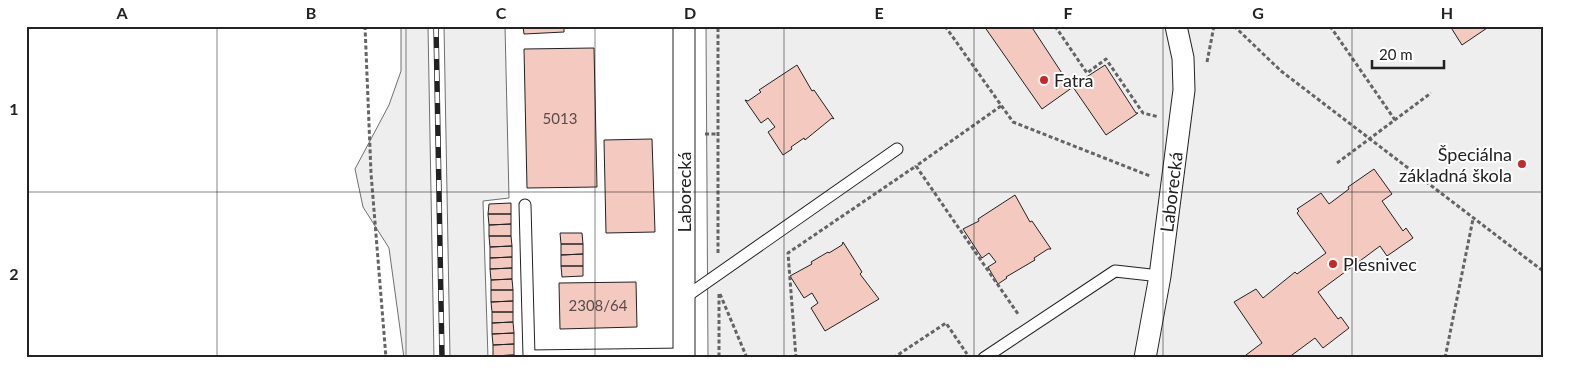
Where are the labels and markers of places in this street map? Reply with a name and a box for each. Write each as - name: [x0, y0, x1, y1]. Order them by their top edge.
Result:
- place label: Fatra: [1054, 69, 1094, 91]
- marker: Fatra: [1038, 74, 1050, 86]
- place label: Špeciálna základná škola: [1399, 143, 1512, 186]
- marker: Špeciálna základná škola: [1516, 158, 1528, 170]
- place label: Plesnivec: [1343, 253, 1417, 275]
- marker: Plesnivec: [1327, 258, 1339, 270]

